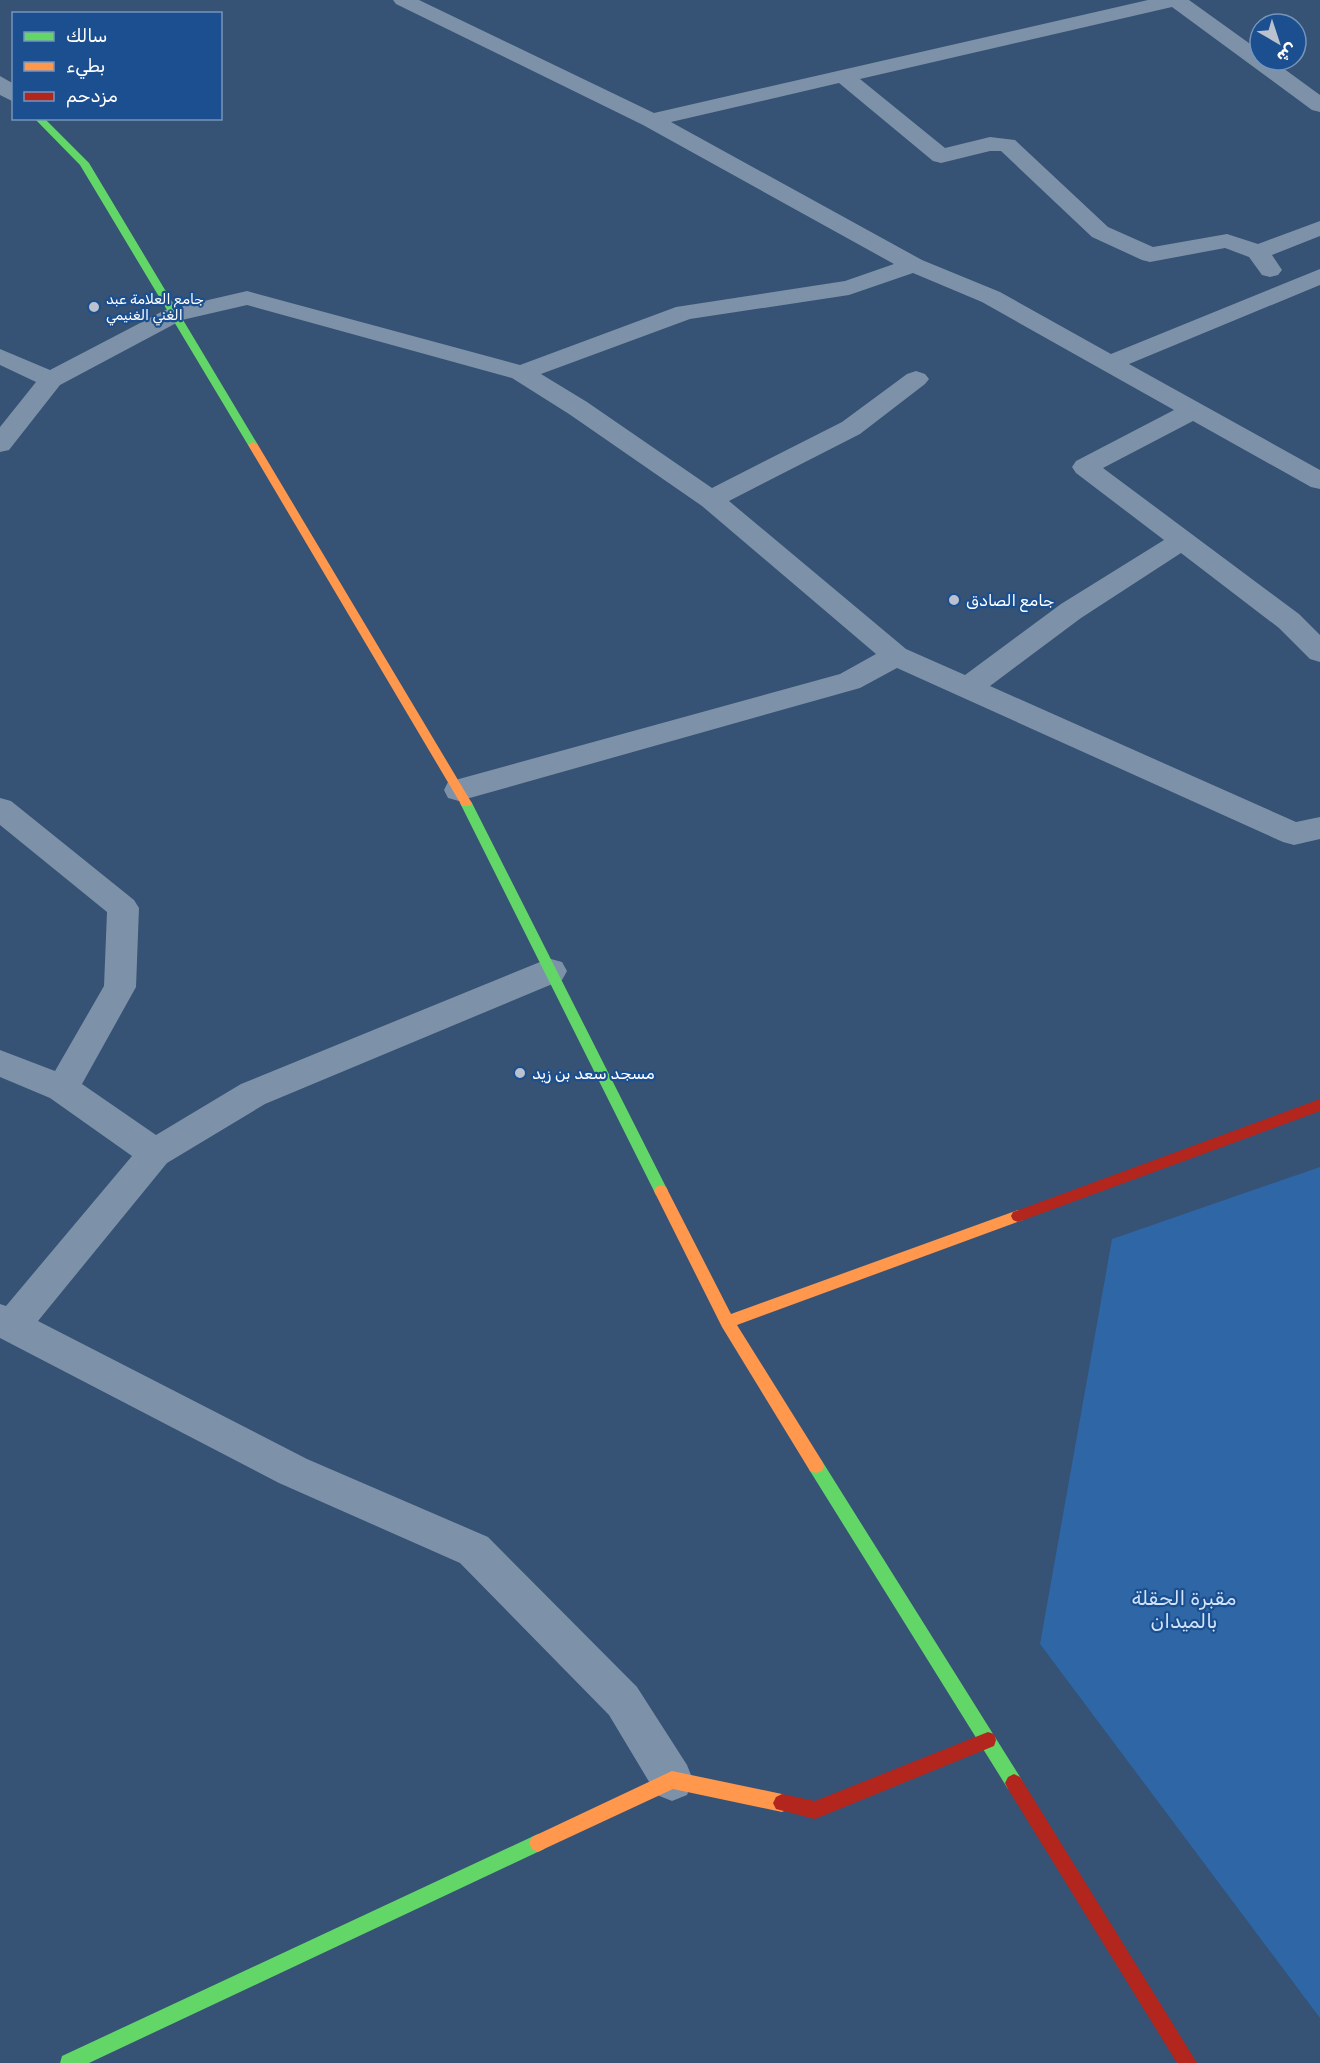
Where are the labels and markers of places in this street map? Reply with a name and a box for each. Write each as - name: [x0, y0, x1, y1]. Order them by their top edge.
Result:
- place label: جامع العلامة عبد الغني الغنيمي: [106, 291, 204, 326]
- marker: جامع العلامة عبد الغني الغنيمي: [87, 300, 101, 314]
- place label: جامع الصادق: [966, 591, 1054, 612]
- marker: جامع الصادق: [947, 593, 961, 607]
- place label: مسجد سعد بن زيد: [532, 1064, 655, 1084]
- marker: مسجد سعد بن زيد: [513, 1066, 527, 1080]

